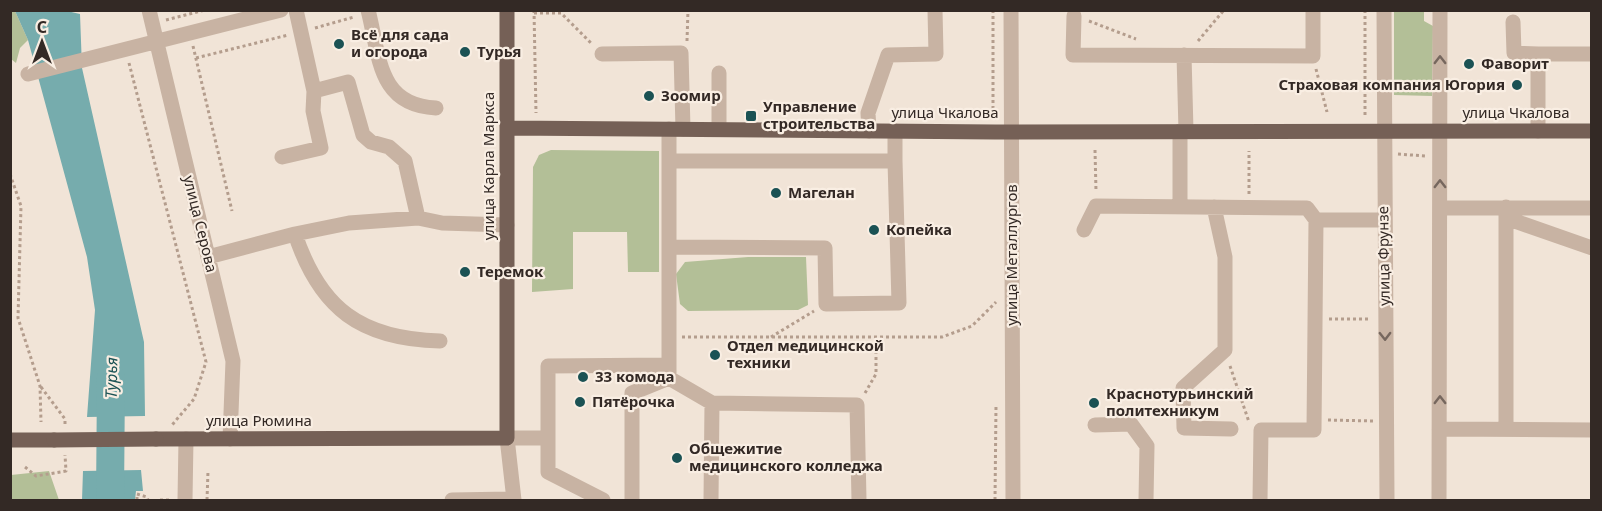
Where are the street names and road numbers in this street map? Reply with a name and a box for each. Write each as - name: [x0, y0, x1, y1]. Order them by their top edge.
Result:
- street label: улица Карла Маркса: [478, 92, 498, 240]
- street label: улица Чкалова: [891, 102, 999, 122]
- street label: улица Чкалова: [1462, 102, 1570, 122]
- street label: улица Серова: [179, 173, 223, 274]
- street label: улица Металлургов: [1001, 184, 1021, 326]
- street label: улица Фрунзе: [1372, 206, 1394, 306]
- street label: улица Рюмина: [206, 410, 312, 430]

